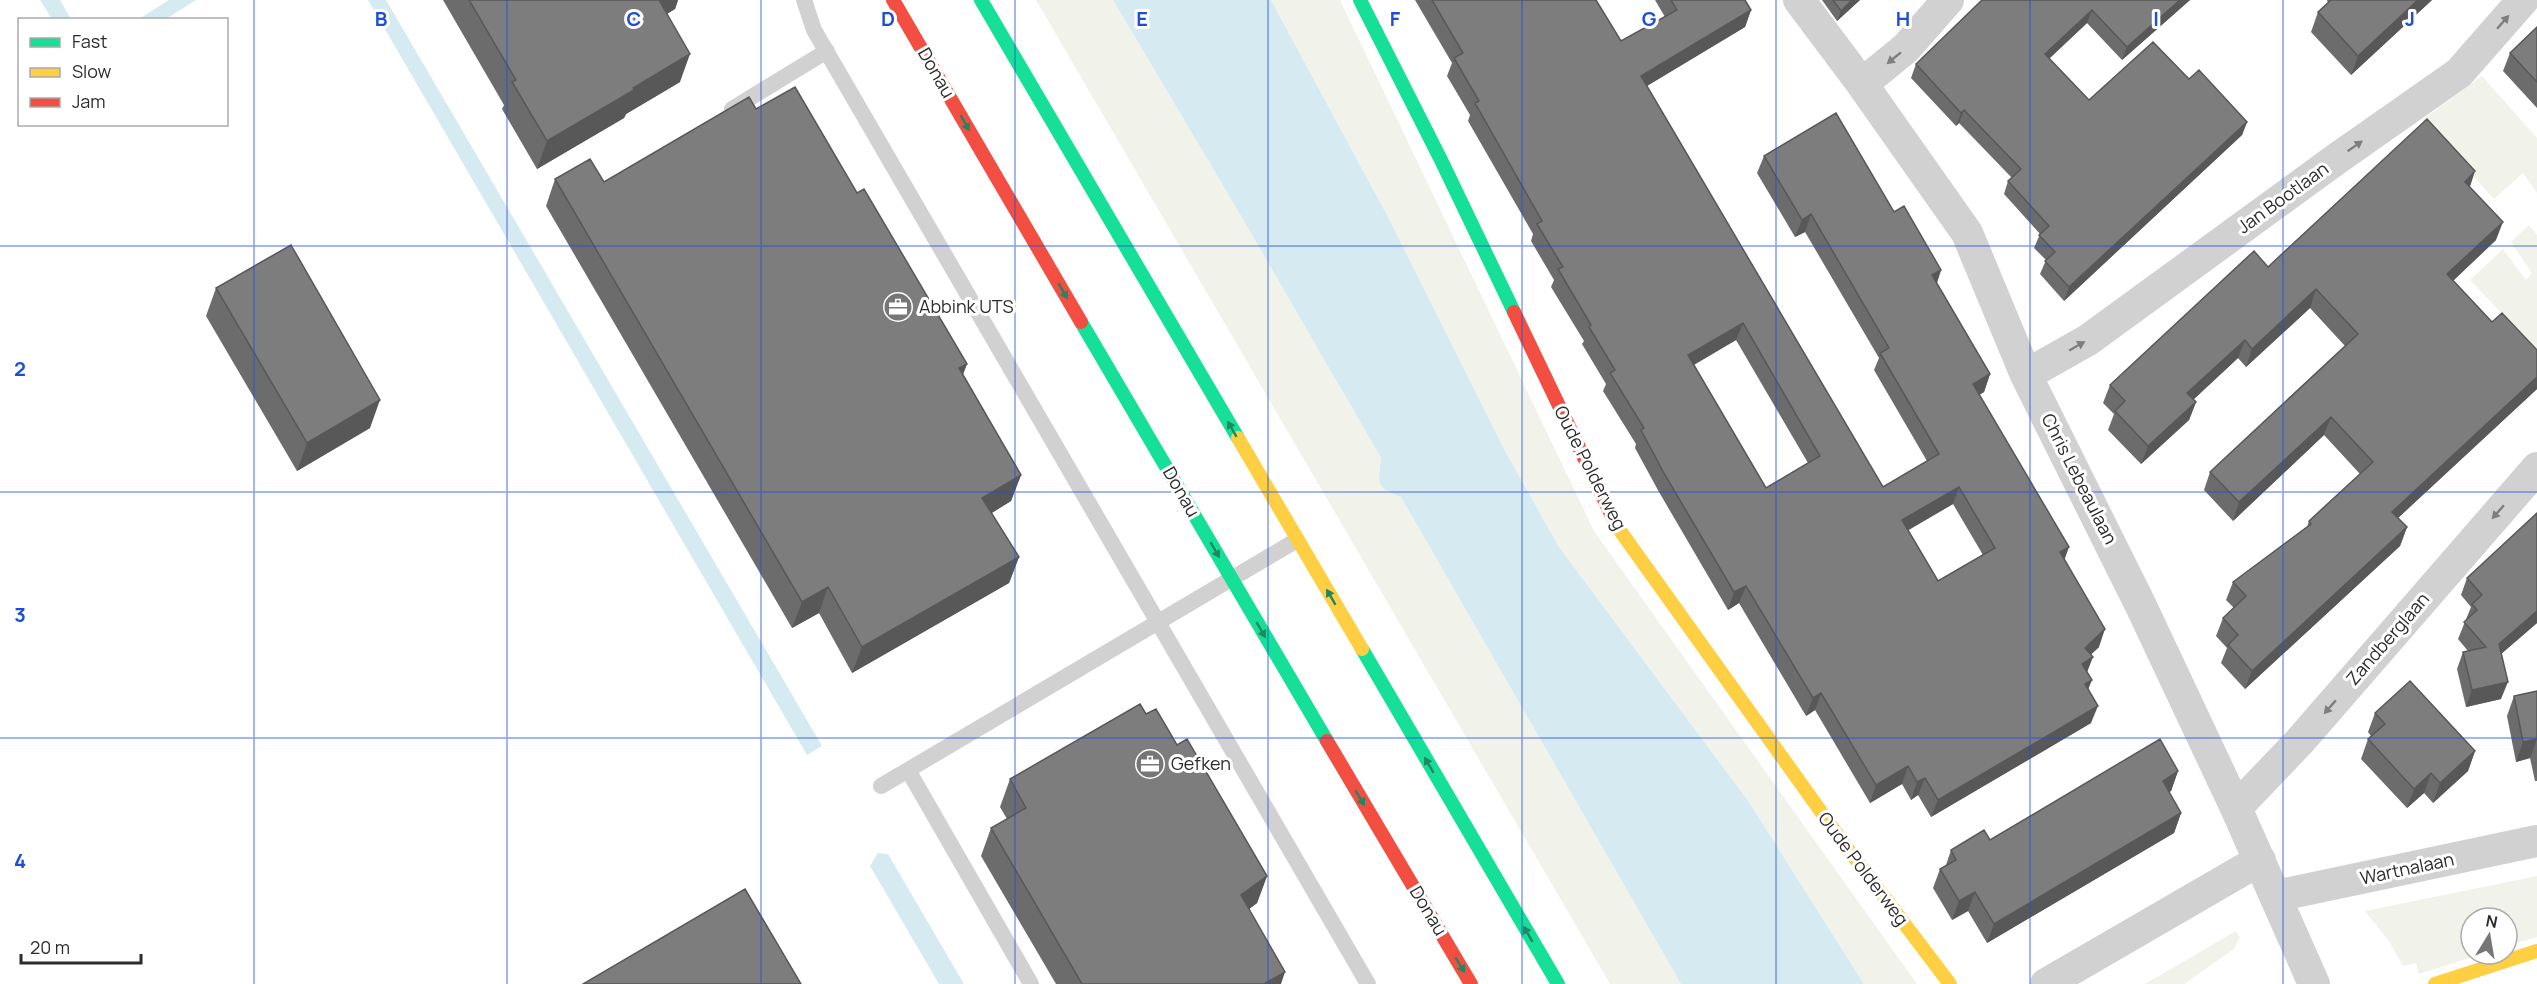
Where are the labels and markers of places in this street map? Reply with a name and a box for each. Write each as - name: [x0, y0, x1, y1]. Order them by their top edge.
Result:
- office icon: Abbink UTS: [882, 291, 914, 323]
- place label: Abbink UTS: [919, 294, 1014, 318]
- office icon: Gefken: [1134, 748, 1166, 780]
- place label: Gefken: [1171, 751, 1231, 775]

